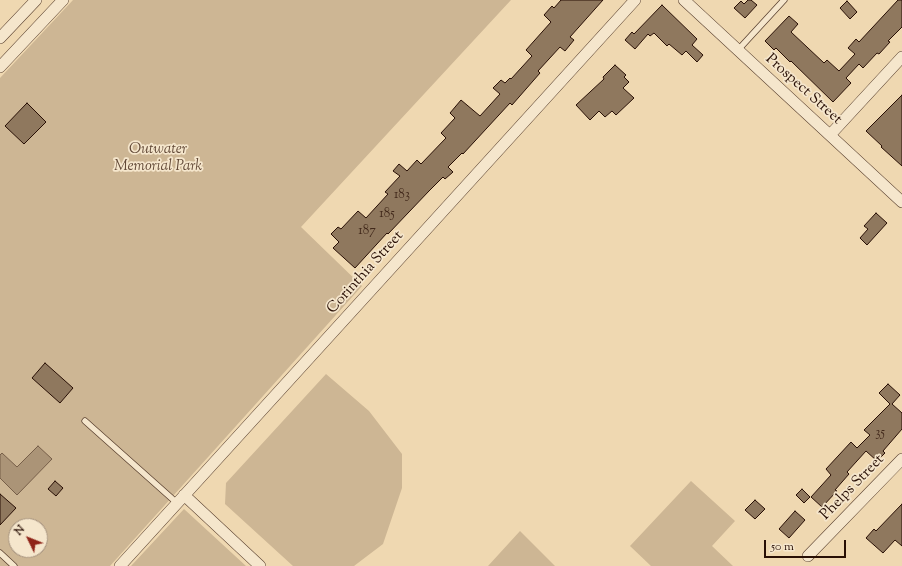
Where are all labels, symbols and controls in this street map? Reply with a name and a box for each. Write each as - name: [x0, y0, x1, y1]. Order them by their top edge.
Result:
- street label: Prospect Street: [761, 51, 845, 129]
- park label: Outwater Memorial Park: [114, 141, 202, 176]
- house number: 183: [394, 188, 410, 204]
- house number: 185: [379, 207, 395, 223]
- house number: 187: [358, 224, 376, 240]
- street label: Corinthia Street: [324, 228, 408, 318]
- house number: 35: [875, 426, 885, 442]
- street label: Phelps Street: [817, 451, 889, 525]
- north arrow: [8, 518, 48, 558]
- text: N: [11, 522, 29, 539]
- scale bar: [766, 532, 848, 558]
- text: 50 m: [771, 538, 794, 556]

